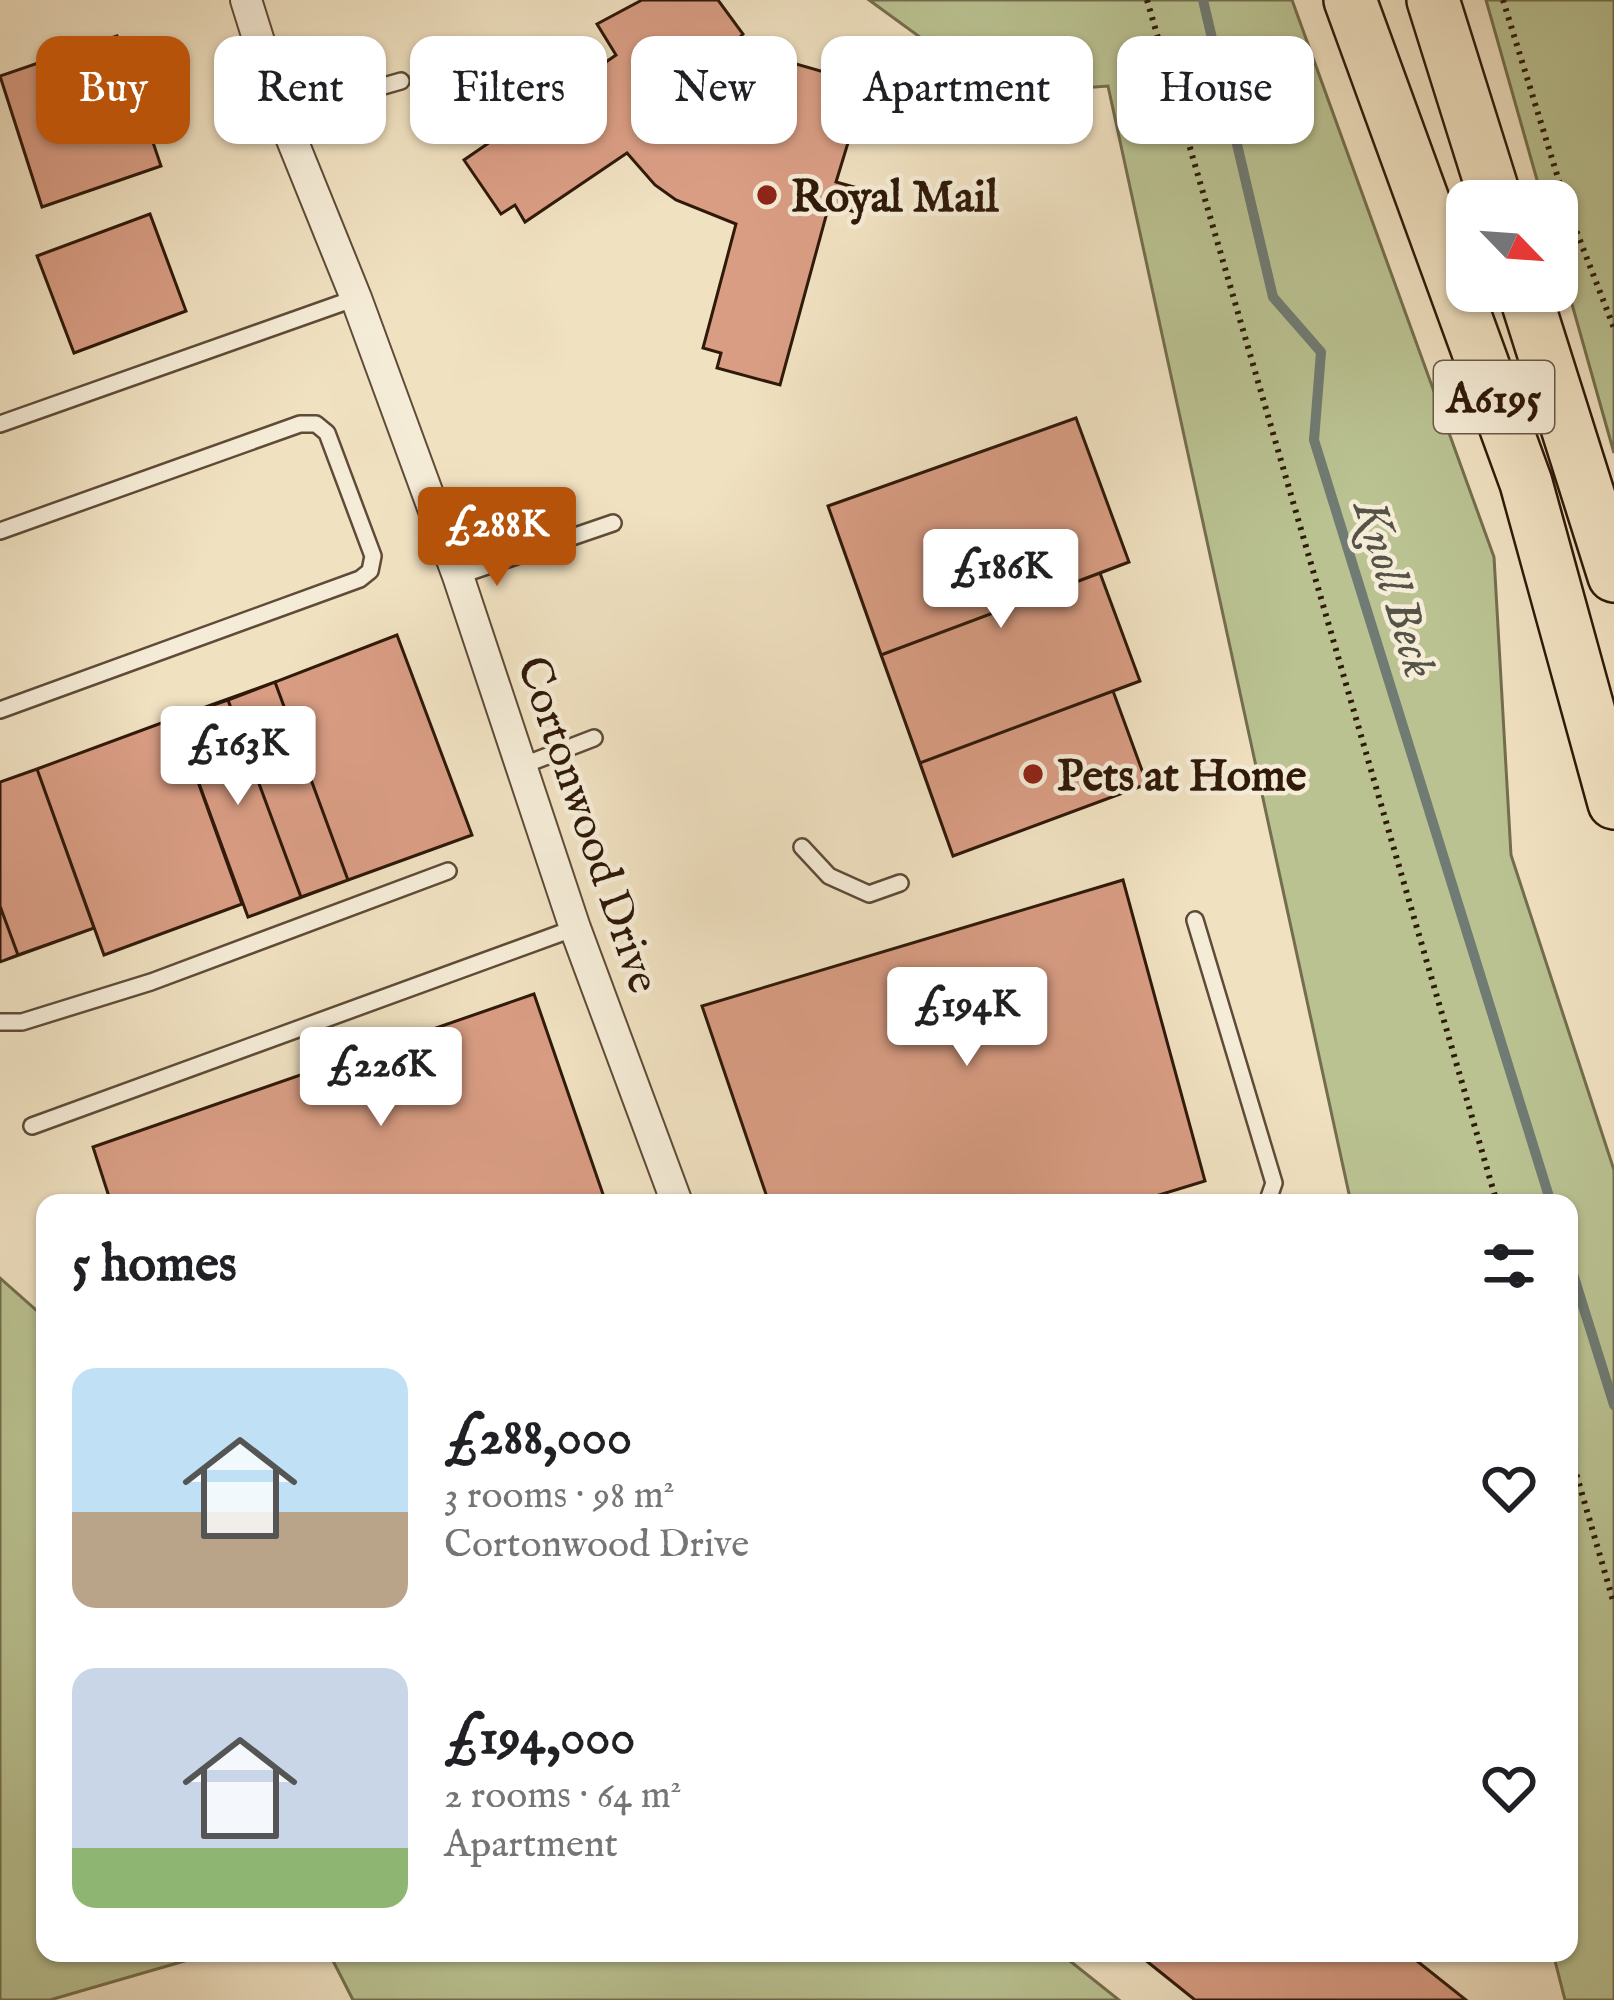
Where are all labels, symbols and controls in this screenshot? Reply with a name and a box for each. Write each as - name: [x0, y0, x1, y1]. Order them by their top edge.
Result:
- chip: Buy: [36, 36, 190, 144]
- chip: Rent: [214, 36, 386, 144]
- chip: Filters: [410, 36, 607, 144]
- chip: New: [631, 36, 797, 144]
- chip: Apartment: [821, 36, 1093, 144]
- chip: House: [1117, 36, 1314, 144]
- place label: Royal Mail: [791, 170, 999, 227]
- north arrow: [1446, 180, 1578, 312]
- map controls: [1446, 180, 1578, 312]
- marker: Royal Mail: [754, 182, 780, 208]
- road number: A6195: [1434, 361, 1554, 433]
- pin: £288K: [413, 487, 581, 589]
- water label: Knoll Beck: [1337, 491, 1449, 686]
- text: £288K: [445, 501, 549, 550]
- pin: £186K: [917, 529, 1085, 631]
- text: £186K: [950, 543, 1052, 592]
- street label: Cortonwood Drive: [502, 649, 671, 1001]
- pin: £163K: [154, 706, 322, 808]
- text: £163K: [188, 720, 288, 769]
- place label: Pets at Home: [1057, 749, 1307, 806]
- marker: Pets at Home: [1020, 761, 1046, 787]
- pin: £194K: [883, 967, 1051, 1069]
- text: £194K: [914, 981, 1020, 1030]
- pin: £226K: [297, 1027, 465, 1129]
- text: £226K: [327, 1041, 435, 1090]
- icon: filters: [1476, 1233, 1542, 1299]
- text: 5 homes: [72, 1234, 237, 1299]
- text: £288,000: [444, 1407, 632, 1472]
- icon: home: [168, 1416, 312, 1560]
- icon: heart: [1476, 1455, 1542, 1521]
- text: 3 rooms · 98 m²: [444, 1472, 675, 1521]
- text: Cortonwood Drive: [444, 1521, 749, 1570]
- text: £194,000: [444, 1707, 635, 1772]
- icon: home: [168, 1716, 312, 1860]
- icon: heart: [1476, 1755, 1542, 1821]
- text: 2 rooms · 64 m²: [444, 1772, 682, 1821]
- text: Apartment: [444, 1821, 618, 1870]

